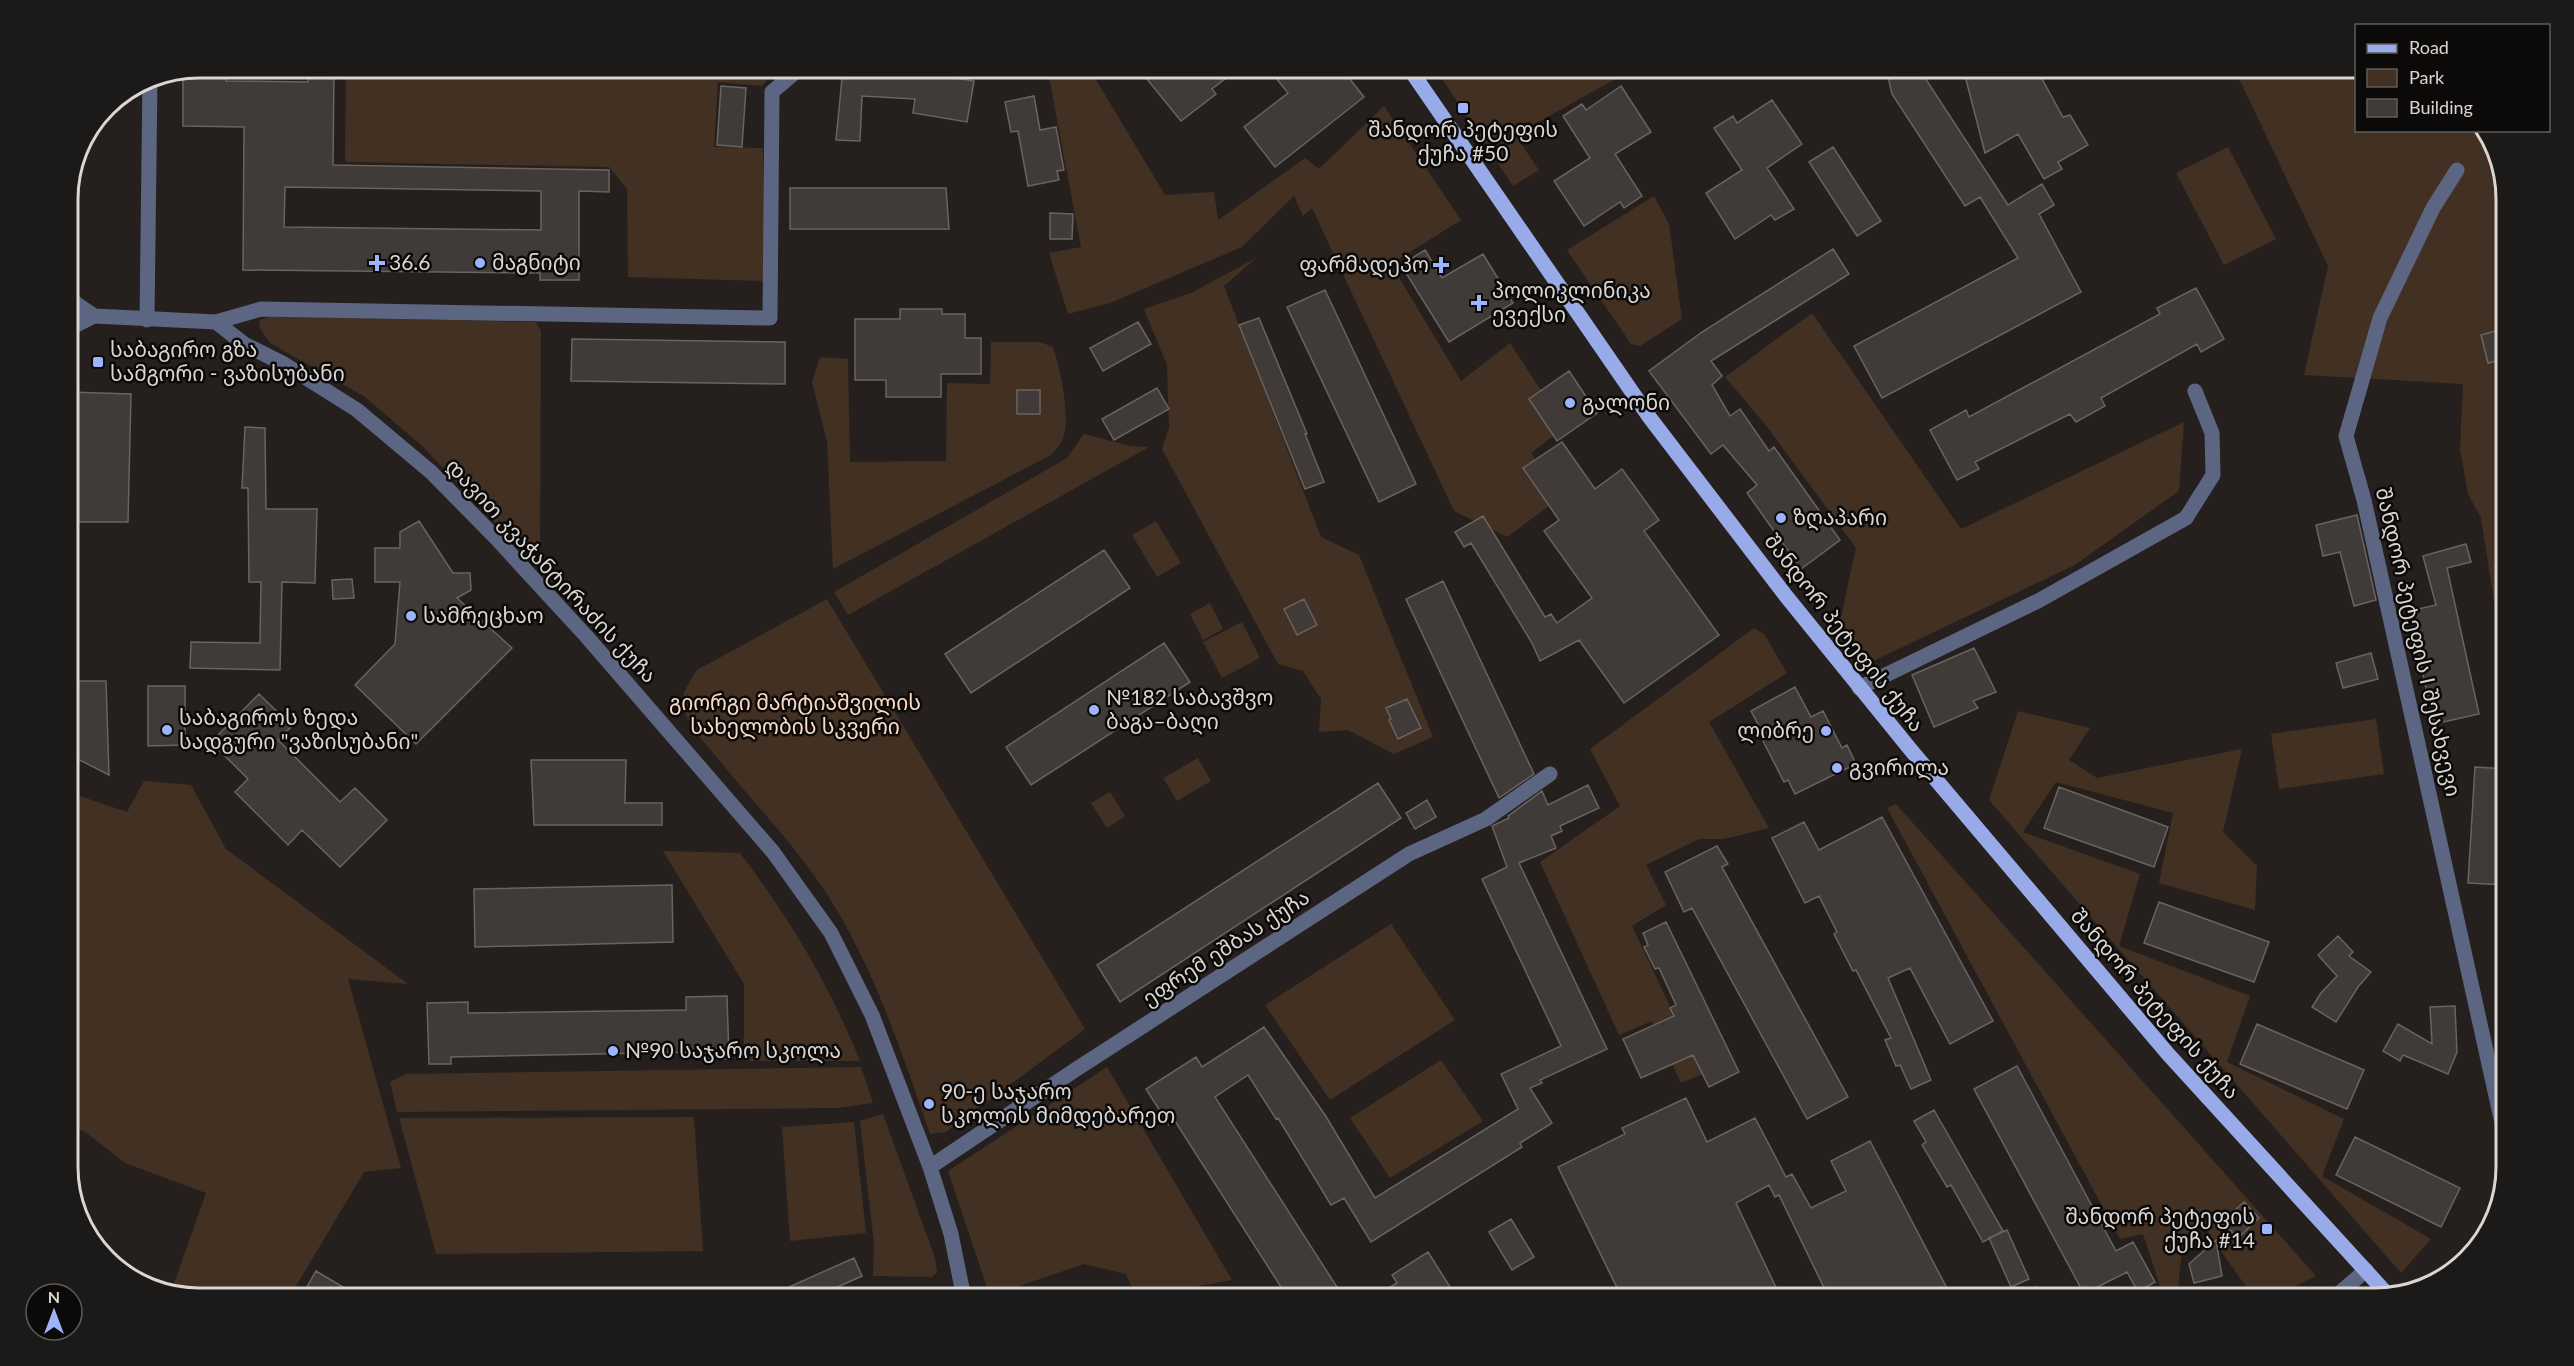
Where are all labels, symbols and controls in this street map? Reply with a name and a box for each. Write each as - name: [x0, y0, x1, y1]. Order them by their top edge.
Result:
- legend: [2355, 24, 2550, 132]
- text: Road: [2409, 36, 2449, 58]
- text: Park: [2409, 66, 2445, 88]
- text: Building: [2409, 96, 2473, 118]
- marker: შანდორ პეტეფის ქუჩა #50: [1456, 101, 1470, 115]
- place label: შანდორ პეტეფის ქუჩა #50: [1368, 116, 1558, 166]
- place label: 36.6: [389, 249, 431, 274]
- place label: მაგნიტი: [492, 249, 581, 275]
- place label: ფარმადეპო: [1299, 251, 1429, 278]
- marker: 36.6: [370, 256, 384, 270]
- marker: მაგნიტი: [473, 256, 487, 270]
- marker: ფარმადეპო: [1434, 258, 1448, 272]
- place label: პოლიკლინიკა ევექსი: [1492, 277, 1651, 327]
- marker: პოლიკლინიკა ევექსი: [1470, 294, 1488, 312]
- place label: საბაგირო გზა სამგორი - ვაზისუბანი: [110, 336, 345, 386]
- marker: საბაგირო გზა სამგორი - ვაზისუბანი: [91, 355, 105, 369]
- place label: გალონი: [1582, 389, 1670, 416]
- marker: გალონი: [1563, 396, 1577, 410]
- street label: დავით კვაჭანტირაძის ქუჩა: [440, 453, 663, 689]
- street label: შანდორ პეტეფის I შესახვევი: [2370, 485, 2467, 799]
- place label: ზღაპარი: [1793, 504, 1887, 531]
- marker: ზღაპარი: [1774, 511, 1788, 525]
- street label: შანდორ პეტეფის ქუჩა: [1759, 528, 1930, 737]
- place label: სამრეცხაო: [423, 602, 544, 628]
- marker: სამრეცხაო: [404, 609, 418, 623]
- place label: №182 საბავშვო ბაგა–ბაღი: [1106, 684, 1273, 735]
- park label: გიორგი მარტიაშვილის სახელობის სკვერი: [669, 689, 921, 740]
- marker: №182 საბავშვო ბაგა–ბაღი: [1087, 703, 1101, 717]
- place label: საბაგიროს ზედა სადგური "ვაზისუბანი": [179, 704, 418, 755]
- place label: ლიბრე: [1737, 717, 1814, 744]
- marker: საბაგიროს ზედა სადგური "ვაზისუბანი": [160, 723, 174, 737]
- marker: ლიბრე: [1819, 724, 1833, 738]
- place label: გვირილა: [1849, 754, 1949, 781]
- marker: გვირილა: [1830, 761, 1844, 775]
- street label: ეფრემ ეშბას ქუჩა: [1137, 883, 1314, 1011]
- street label: შანდორ პეტეფის ქუჩა: [2065, 903, 2246, 1105]
- place label: №90 საჯარო სკოლა: [625, 1037, 841, 1064]
- marker: №90 საჯარო სკოლა: [606, 1044, 620, 1058]
- place label: 90-ე საჯარო სკოლის მიმდებარეთ: [941, 1078, 1175, 1129]
- marker: 90-ე საჯარო სკოლის მიმდებარეთ: [922, 1097, 936, 1111]
- place label: შანდორ პეტეფის ქუჩა #14: [2065, 1203, 2255, 1253]
- marker: შანდორ პეტეფის ქუჩა #14: [2260, 1222, 2274, 1236]
- north arrow: [24, 1282, 84, 1342]
- text: N: [48, 1287, 60, 1306]

